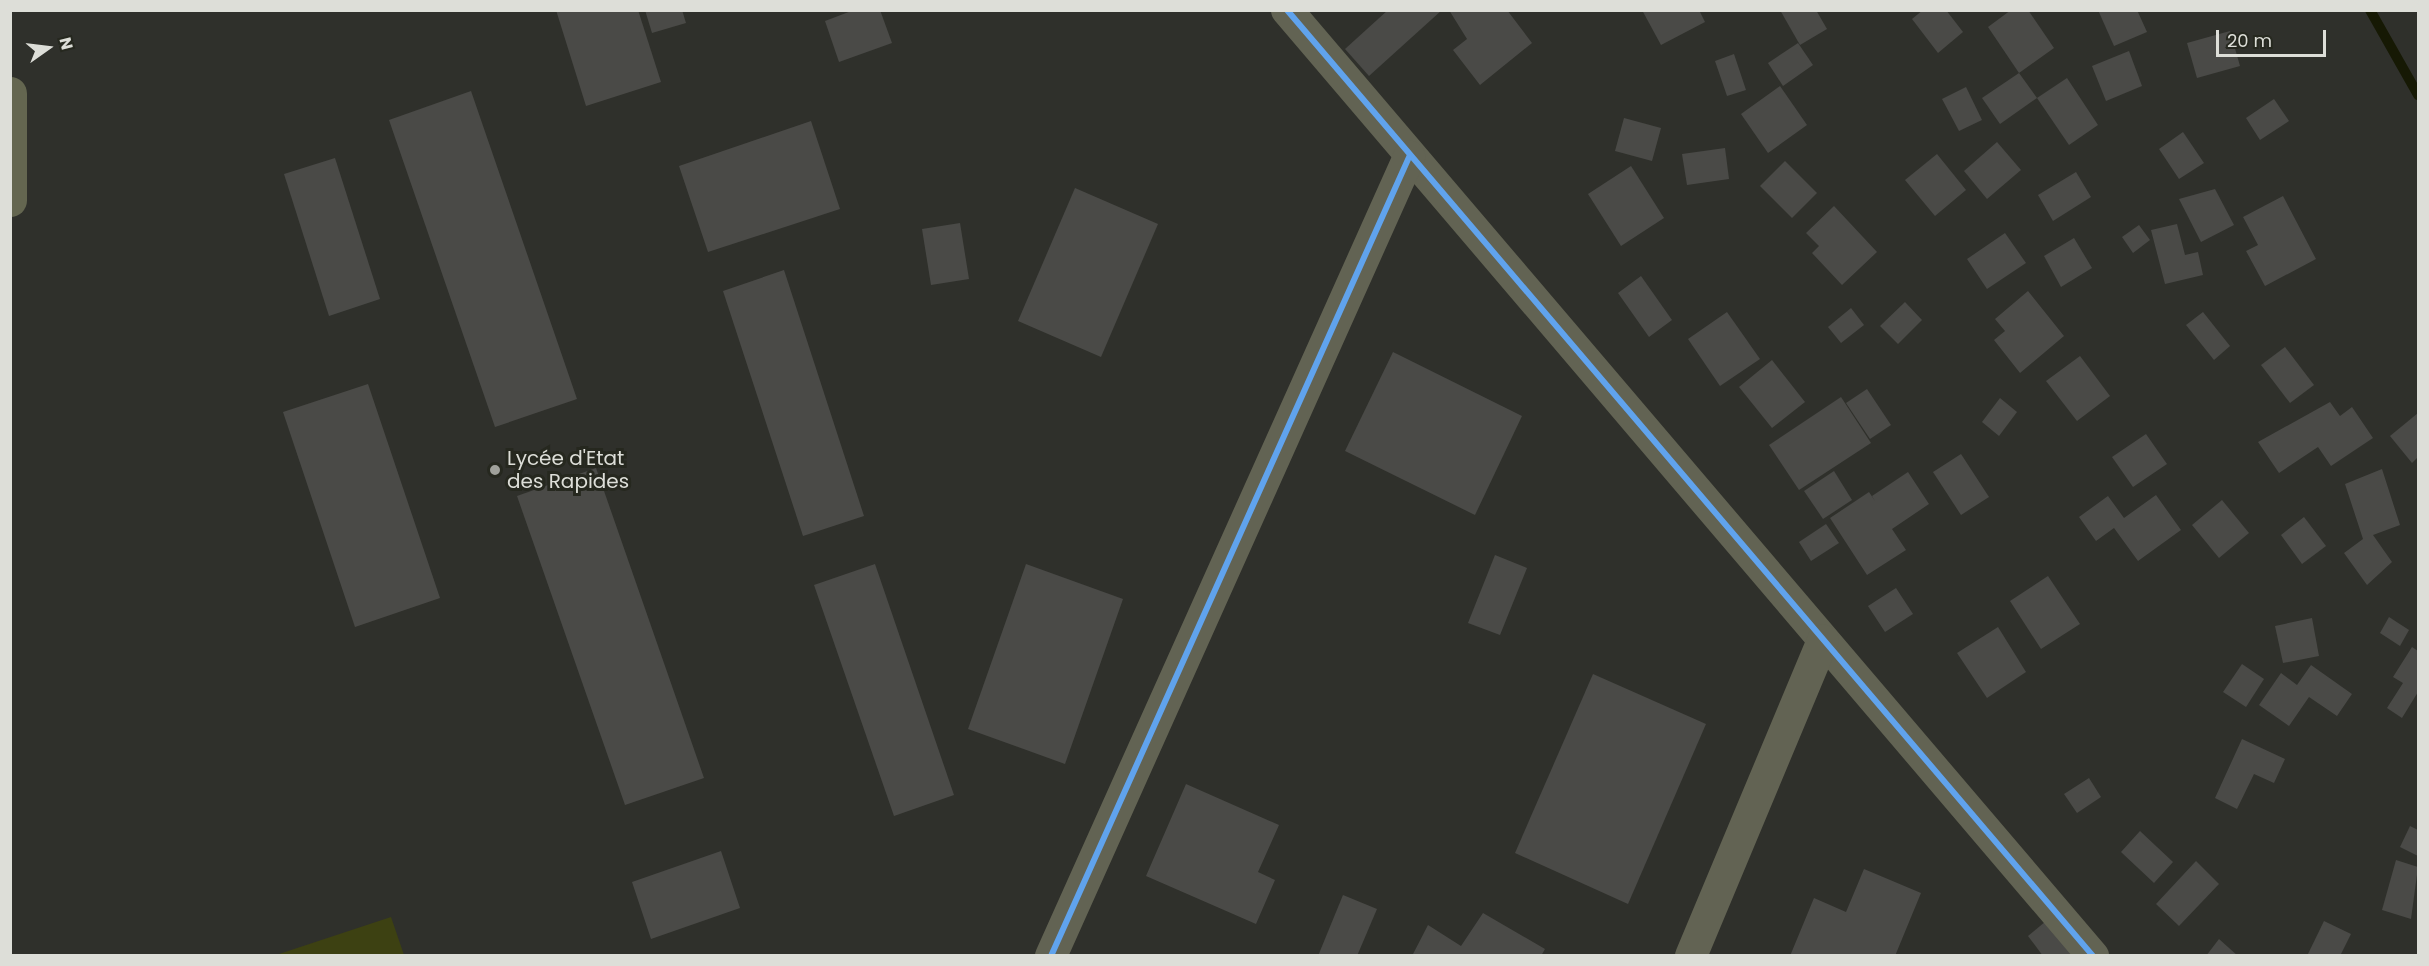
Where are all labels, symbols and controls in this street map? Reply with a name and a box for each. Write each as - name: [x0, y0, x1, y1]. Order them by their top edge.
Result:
- north arrow: [18, 18, 78, 78]
- scale bar: [2219, 18, 2328, 56]
- text: 20 m: [2227, 28, 2272, 53]
- text: N: [53, 35, 79, 52]
- place label: Lycée d'Etat des Rapides: [507, 446, 629, 493]
- marker: Lycée d'Etat des Rapides: [488, 463, 502, 477]

